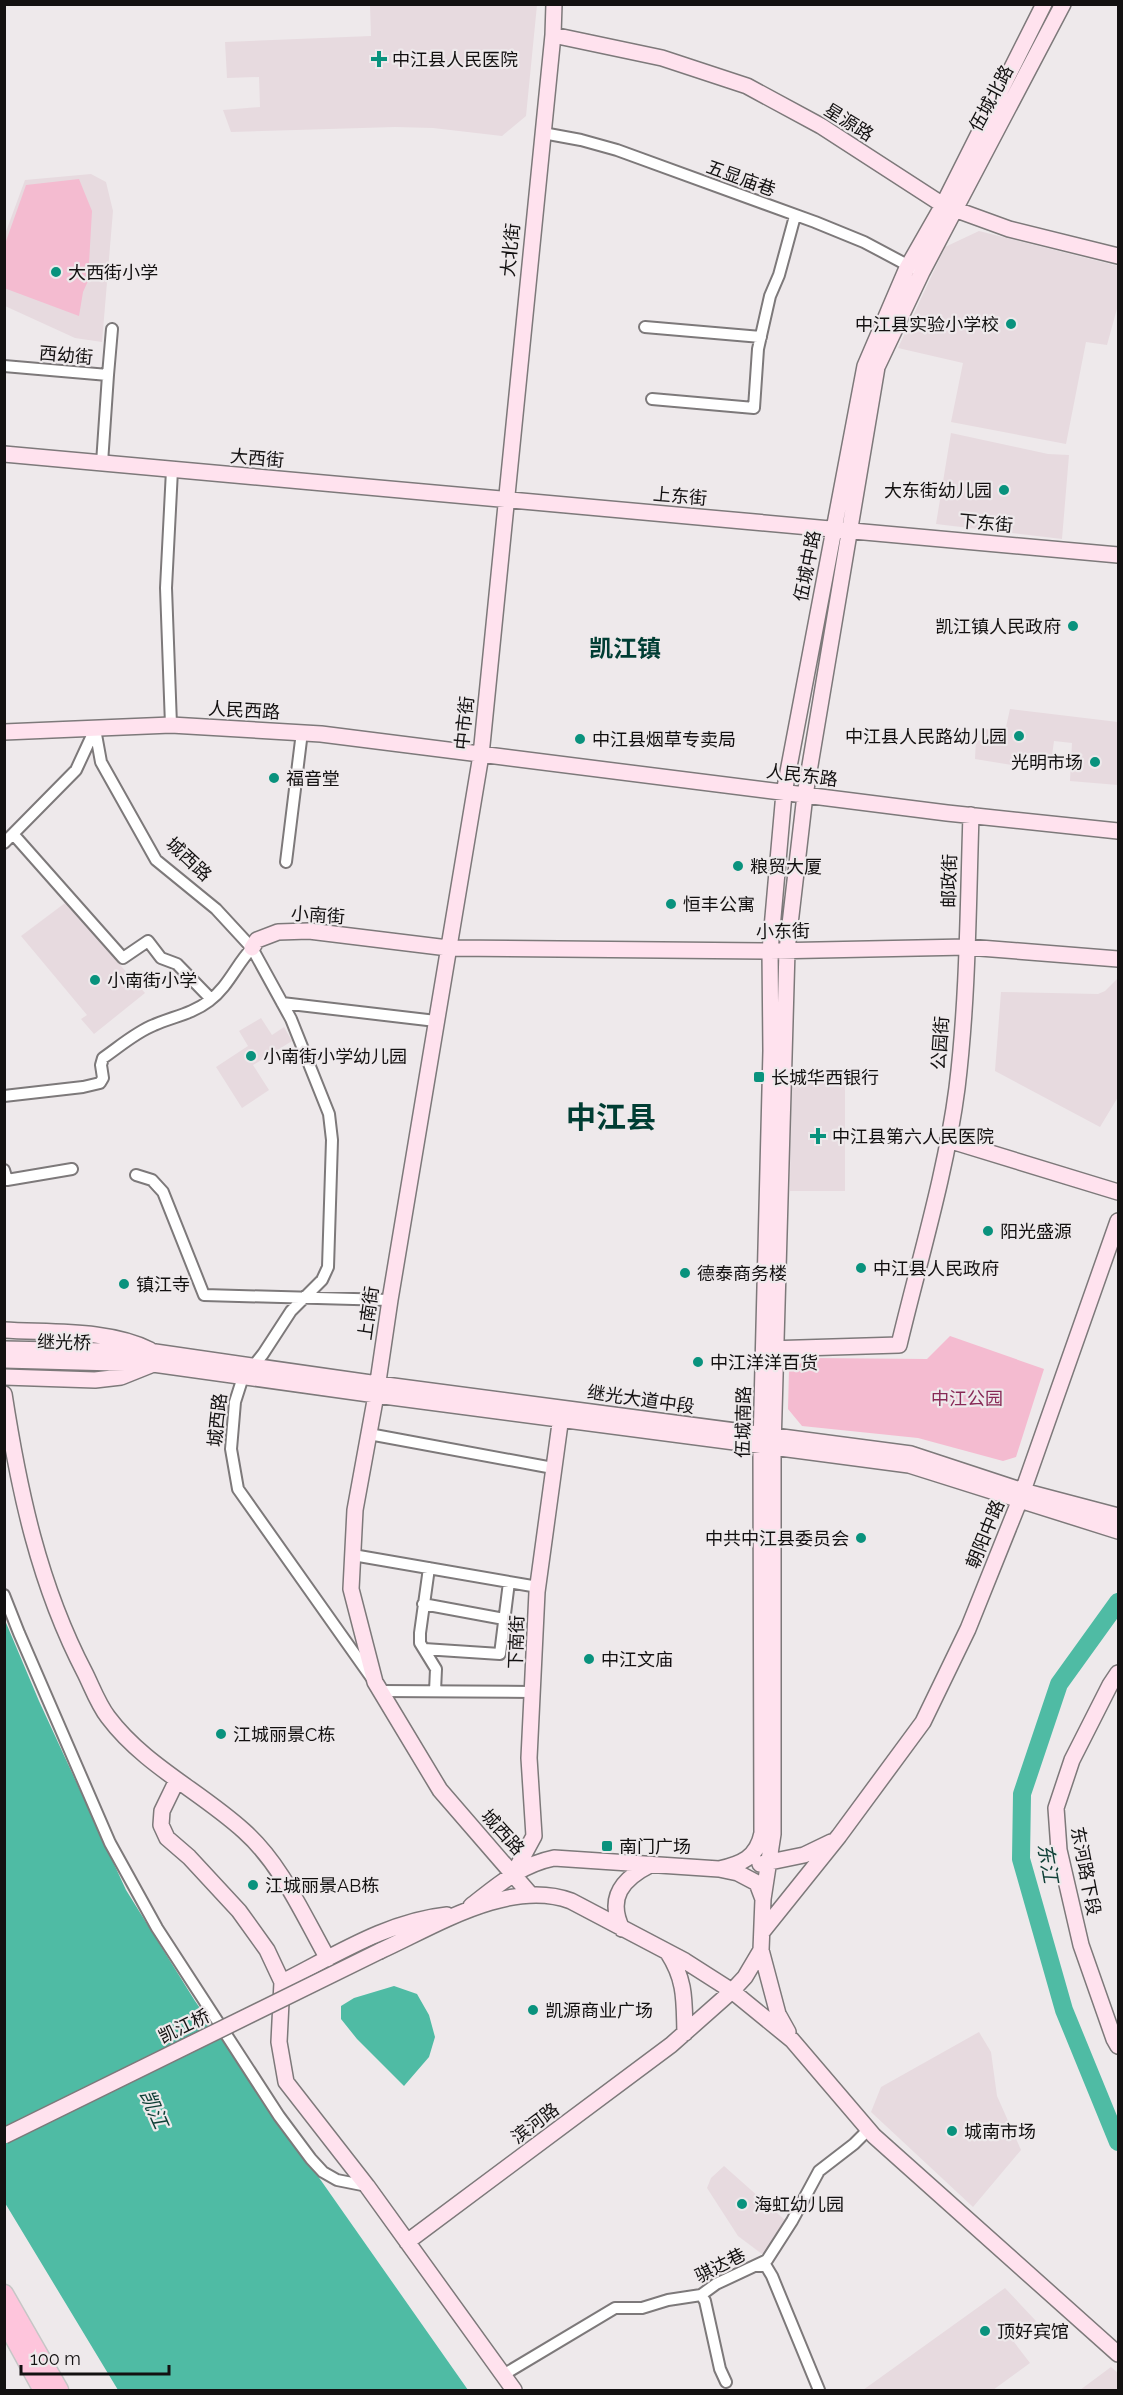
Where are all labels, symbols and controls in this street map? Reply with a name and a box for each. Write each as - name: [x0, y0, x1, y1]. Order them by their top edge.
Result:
- place label: 中江县人民医院: [392, 49, 518, 70]
- marker: 中江县人民医院: [370, 50, 388, 68]
- street label: 伍城北路: [965, 61, 1017, 135]
- street label: 星源路: [821, 99, 877, 145]
- street label: 五显庙巷: [704, 156, 778, 200]
- street label: 大北街: [497, 222, 523, 278]
- place label: 大西街小学: [68, 262, 158, 283]
- marker: 大西街小学: [49, 265, 63, 279]
- place label: 中江县实验小学校: [855, 314, 999, 335]
- marker: 中江县实验小学校: [1004, 317, 1018, 331]
- street label: 西幼街: [38, 342, 94, 368]
- street label: 大西街: [229, 445, 285, 471]
- place label: 大东街幼儿园: [884, 480, 992, 501]
- street label: 上东街: [652, 483, 708, 509]
- marker: 大东街幼儿园: [997, 483, 1011, 497]
- street label: 下东街: [958, 510, 1014, 536]
- street label: 伍城中路: [790, 529, 824, 603]
- place label: 凯江镇人民政府: [935, 616, 1061, 637]
- marker: 凯江镇人民政府: [1066, 619, 1080, 633]
- district label: 凯江镇: [589, 634, 661, 663]
- street label: 中市街: [451, 695, 477, 751]
- street label: 人民西路: [207, 698, 281, 722]
- place label: 中江县人民路幼儿园: [845, 726, 1007, 747]
- place label: 中江县烟草专卖局: [592, 729, 736, 750]
- marker: 中江县人民路幼儿园: [1012, 729, 1026, 743]
- marker: 中江县烟草专卖局: [573, 732, 587, 746]
- place label: 光明市场: [1011, 752, 1083, 773]
- marker: 光明市场: [1088, 755, 1102, 769]
- street label: 人民东路: [765, 760, 839, 790]
- place label: 福音堂: [286, 768, 340, 789]
- marker: 福音堂: [267, 771, 281, 785]
- street label: 城西路: [162, 833, 216, 885]
- street label: 邮政街: [938, 854, 960, 908]
- place label: 粮贸大厦: [750, 856, 822, 877]
- marker: 粮贸大厦: [731, 859, 745, 873]
- place label: 恒丰公寓: [683, 894, 755, 915]
- marker: 恒丰公寓: [664, 897, 678, 911]
- street label: 小南街: [290, 903, 346, 927]
- street label: 小东街: [756, 920, 810, 942]
- place label: 小南街小学: [107, 970, 197, 991]
- marker: 小南街小学: [88, 973, 102, 987]
- street label: 公园街: [928, 1015, 952, 1071]
- place label: 小南街小学幼儿园: [263, 1046, 407, 1067]
- marker: 小南街小学幼儿园: [244, 1049, 258, 1063]
- place label: 长城华西银行: [771, 1067, 879, 1088]
- marker: 长城华西银行: [752, 1070, 766, 1084]
- district label: 中江县: [566, 1100, 656, 1135]
- place label: 中江县第六人民医院: [832, 1126, 994, 1147]
- marker: 中江县第六人民医院: [809, 1127, 827, 1145]
- place label: 阳光盛源: [1000, 1221, 1072, 1242]
- marker: 阳光盛源: [981, 1224, 995, 1238]
- place label: 中江县人民政府: [873, 1258, 999, 1279]
- marker: 中江县人民政府: [854, 1261, 868, 1275]
- place label: 德泰商务楼: [697, 1263, 787, 1284]
- marker: 德泰商务楼: [678, 1266, 692, 1280]
- place label: 镇江寺: [136, 1274, 190, 1295]
- marker: 镇江寺: [117, 1277, 131, 1291]
- street label: 上南街: [354, 1285, 382, 1341]
- street label: 继光桥: [37, 1331, 91, 1353]
- place label: 中江洋洋百货: [710, 1352, 818, 1373]
- marker: 中江洋洋百货: [691, 1355, 705, 1369]
- street label: 继光大道中段: [586, 1381, 696, 1417]
- street label: 伍城南路: [732, 1386, 754, 1458]
- park label: 中江公园: [931, 1388, 1003, 1409]
- street label: 城西路: [204, 1392, 230, 1448]
- street label: 朝阳中路: [962, 1497, 1008, 1571]
- place label: 中共中江县委员会: [705, 1528, 849, 1549]
- marker: 中共中江县委员会: [854, 1531, 868, 1545]
- street label: 下南街: [505, 1615, 527, 1669]
- place label: 中江文庙: [601, 1649, 673, 1670]
- marker: 中江文庙: [582, 1652, 596, 1666]
- place label: 江城丽景C栋: [233, 1724, 335, 1745]
- marker: 江城丽景C栋: [214, 1727, 228, 1741]
- street label: 城西路: [477, 1805, 529, 1859]
- street label: 东河路下段: [1067, 1825, 1105, 1917]
- place label: 南门广场: [619, 1836, 691, 1857]
- marker: 南门广场: [600, 1839, 614, 1853]
- water label: 东江: [1033, 1841, 1064, 1887]
- place label: 江城丽景AB栋: [265, 1875, 379, 1896]
- marker: 江城丽景AB栋: [246, 1878, 260, 1892]
- place label: 凯源商业广场: [545, 2000, 653, 2021]
- marker: 凯源商业广场: [526, 2003, 540, 2017]
- street label: 凯江桥: [155, 2005, 213, 2047]
- water label: 凯江: [135, 2086, 174, 2134]
- street label: 滨河路: [507, 2098, 563, 2148]
- place label: 城南市场: [964, 2121, 1036, 2142]
- marker: 城南市场: [945, 2124, 959, 2138]
- place label: 海虹幼儿园: [754, 2194, 844, 2215]
- marker: 海虹幼儿园: [735, 2197, 749, 2211]
- street label: 骐达巷: [691, 2243, 749, 2287]
- place label: 顶好宾馆: [997, 2321, 1069, 2342]
- marker: 顶好宾馆: [978, 2324, 992, 2338]
- scale bar: [21, 2338, 170, 2376]
- text: 100 m: [30, 2348, 81, 2369]

